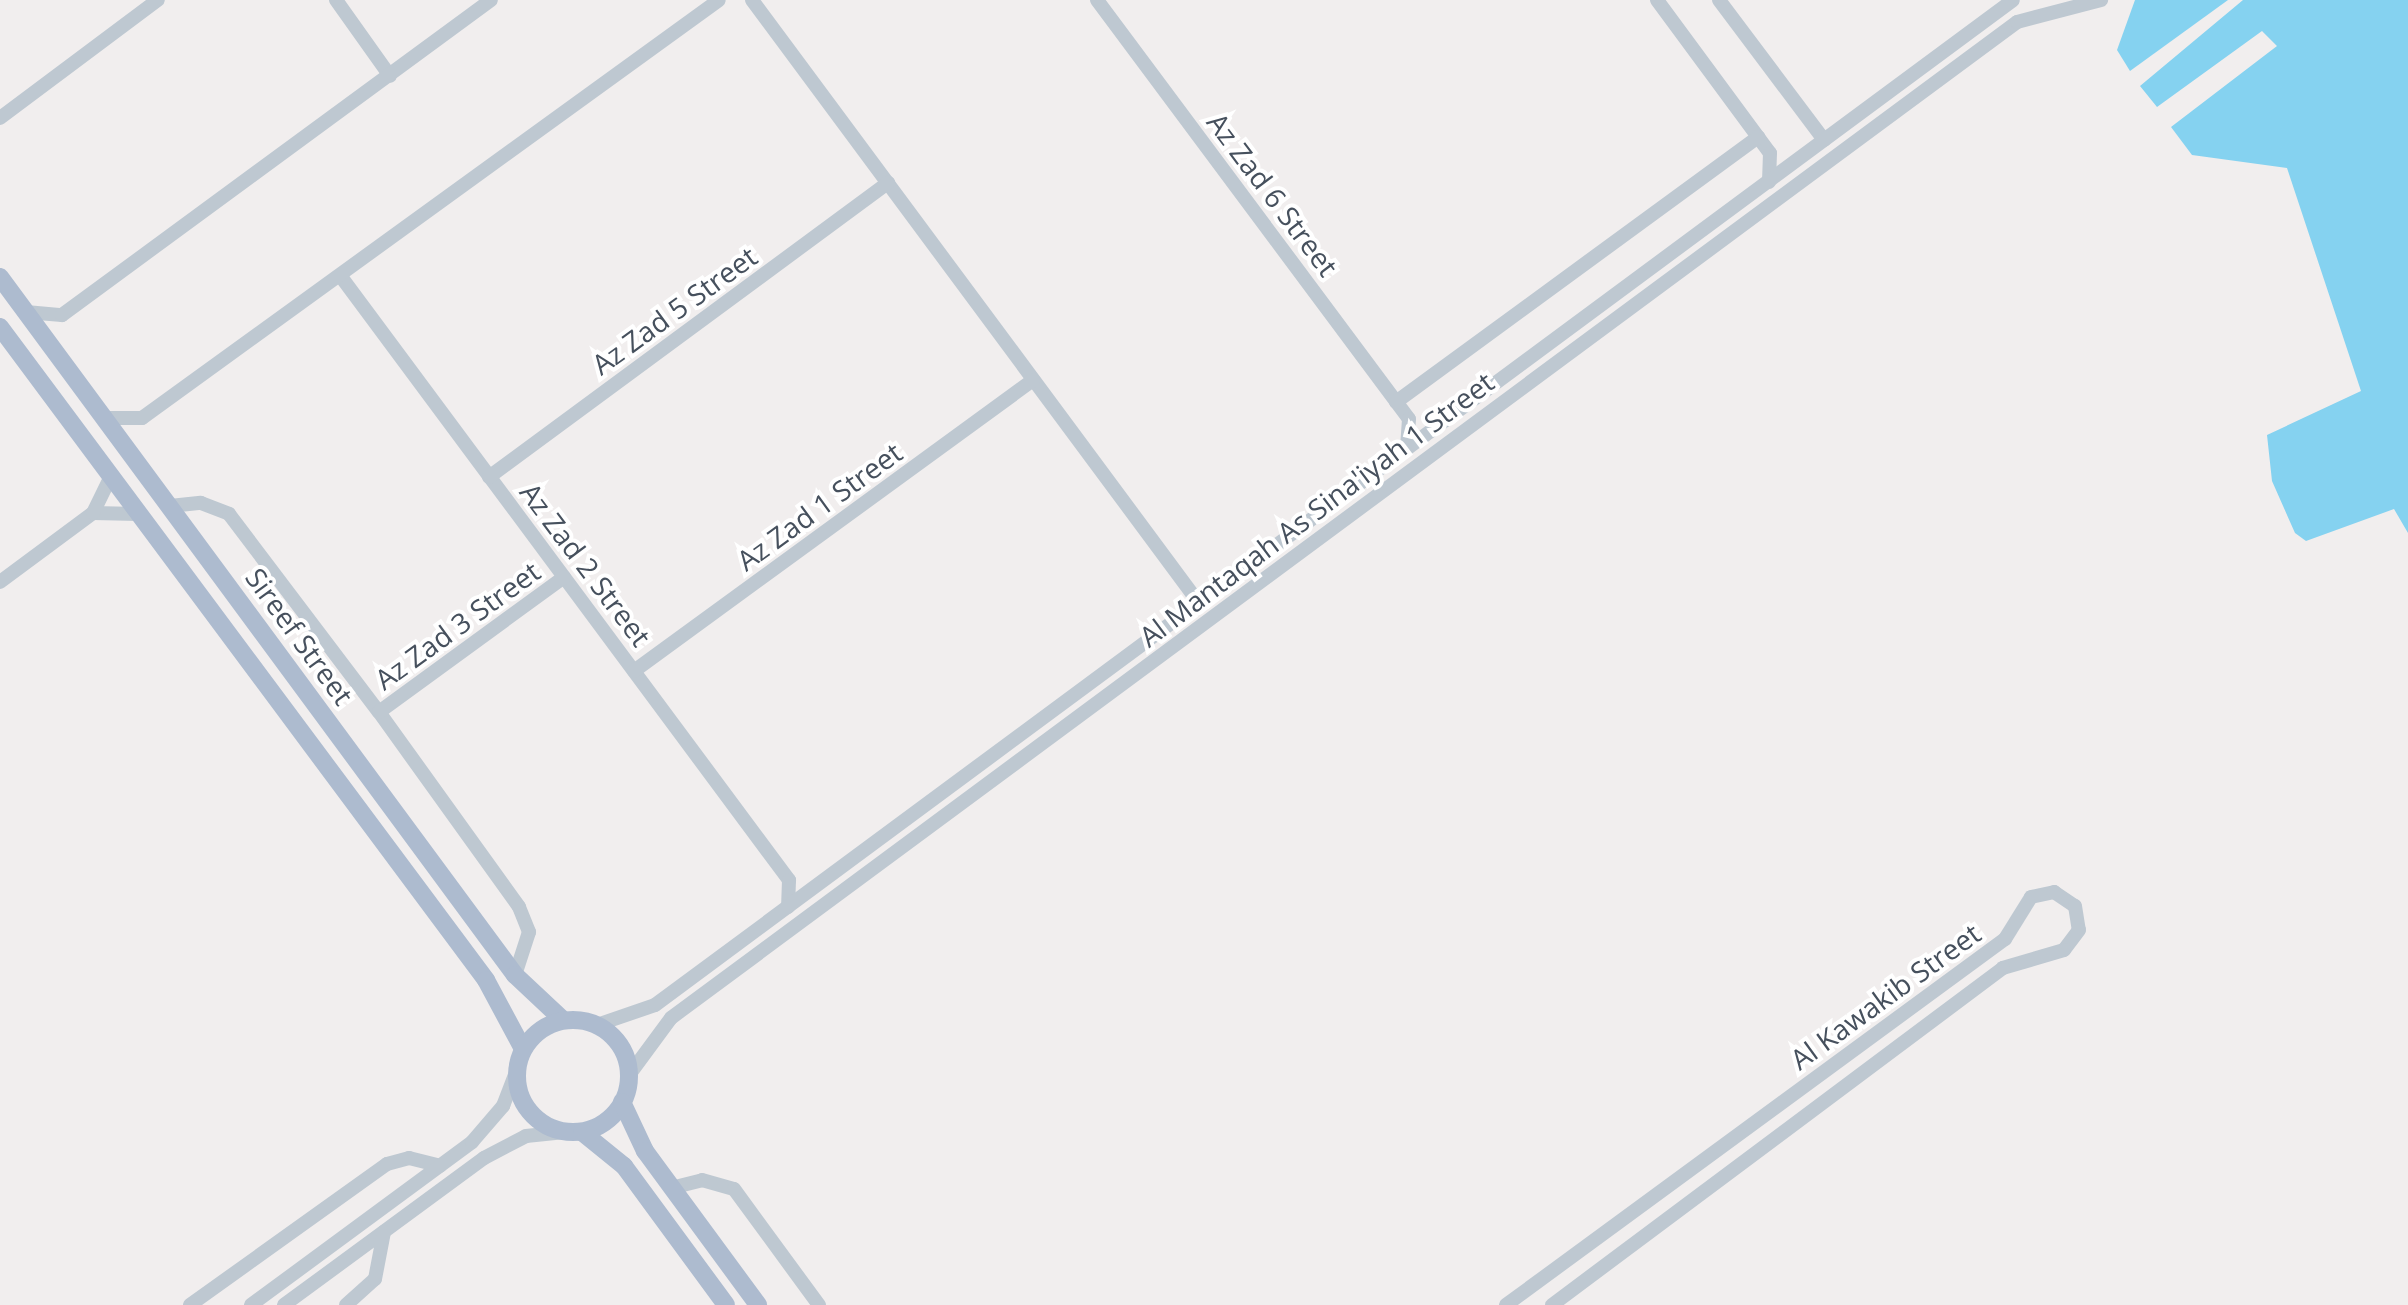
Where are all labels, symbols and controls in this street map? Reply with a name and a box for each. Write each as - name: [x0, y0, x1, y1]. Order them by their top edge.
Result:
- street label: Az Zad 6 Street: [1201, 106, 1345, 282]
- street label: Az Zad 5 Street: [585, 239, 763, 381]
- street label: Al Mantaqah As Sina'iyah 1 Street: [1132, 365, 1500, 653]
- street label: Az Zad 1 Street: [730, 435, 908, 577]
- street label: Az Zad 2 Street: [514, 476, 658, 652]
- street label: Az Zad 3 Street: [368, 554, 546, 696]
- street label: Sireef Street: [239, 561, 361, 711]
- street label: Al Kawakib Street: [1784, 916, 1986, 1076]

